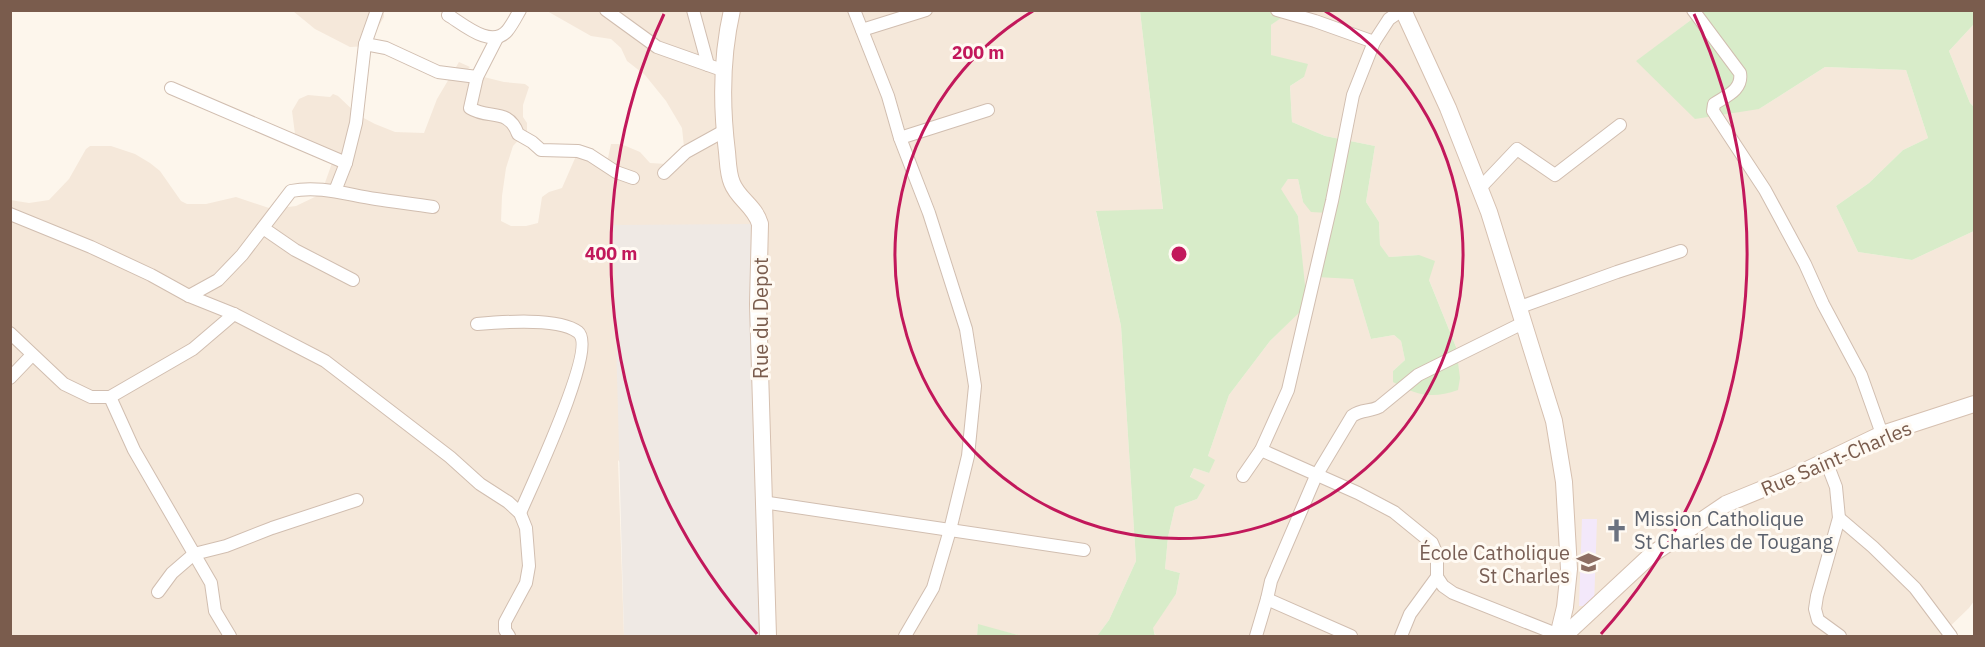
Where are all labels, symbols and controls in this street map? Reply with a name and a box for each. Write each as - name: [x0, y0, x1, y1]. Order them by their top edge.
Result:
- text: 200 m: [952, 41, 1004, 64]
- text: 400 m: [585, 242, 637, 265]
- centre of rings: [1169, 244, 1189, 264]
- street label: Rue du Depot: [747, 257, 774, 379]
- street label: Rue Saint-Charles: [1756, 414, 1916, 502]
- place label: Mission Catholique St Charles de Tougang: [1634, 505, 1834, 555]
- church icon: Mission Catholique St Charles de Tougang: [1603, 517, 1629, 543]
- place label: École Catholique St Charles: [1419, 539, 1570, 589]
- school or university icon: École Catholique St Charles: [1575, 550, 1601, 576]

